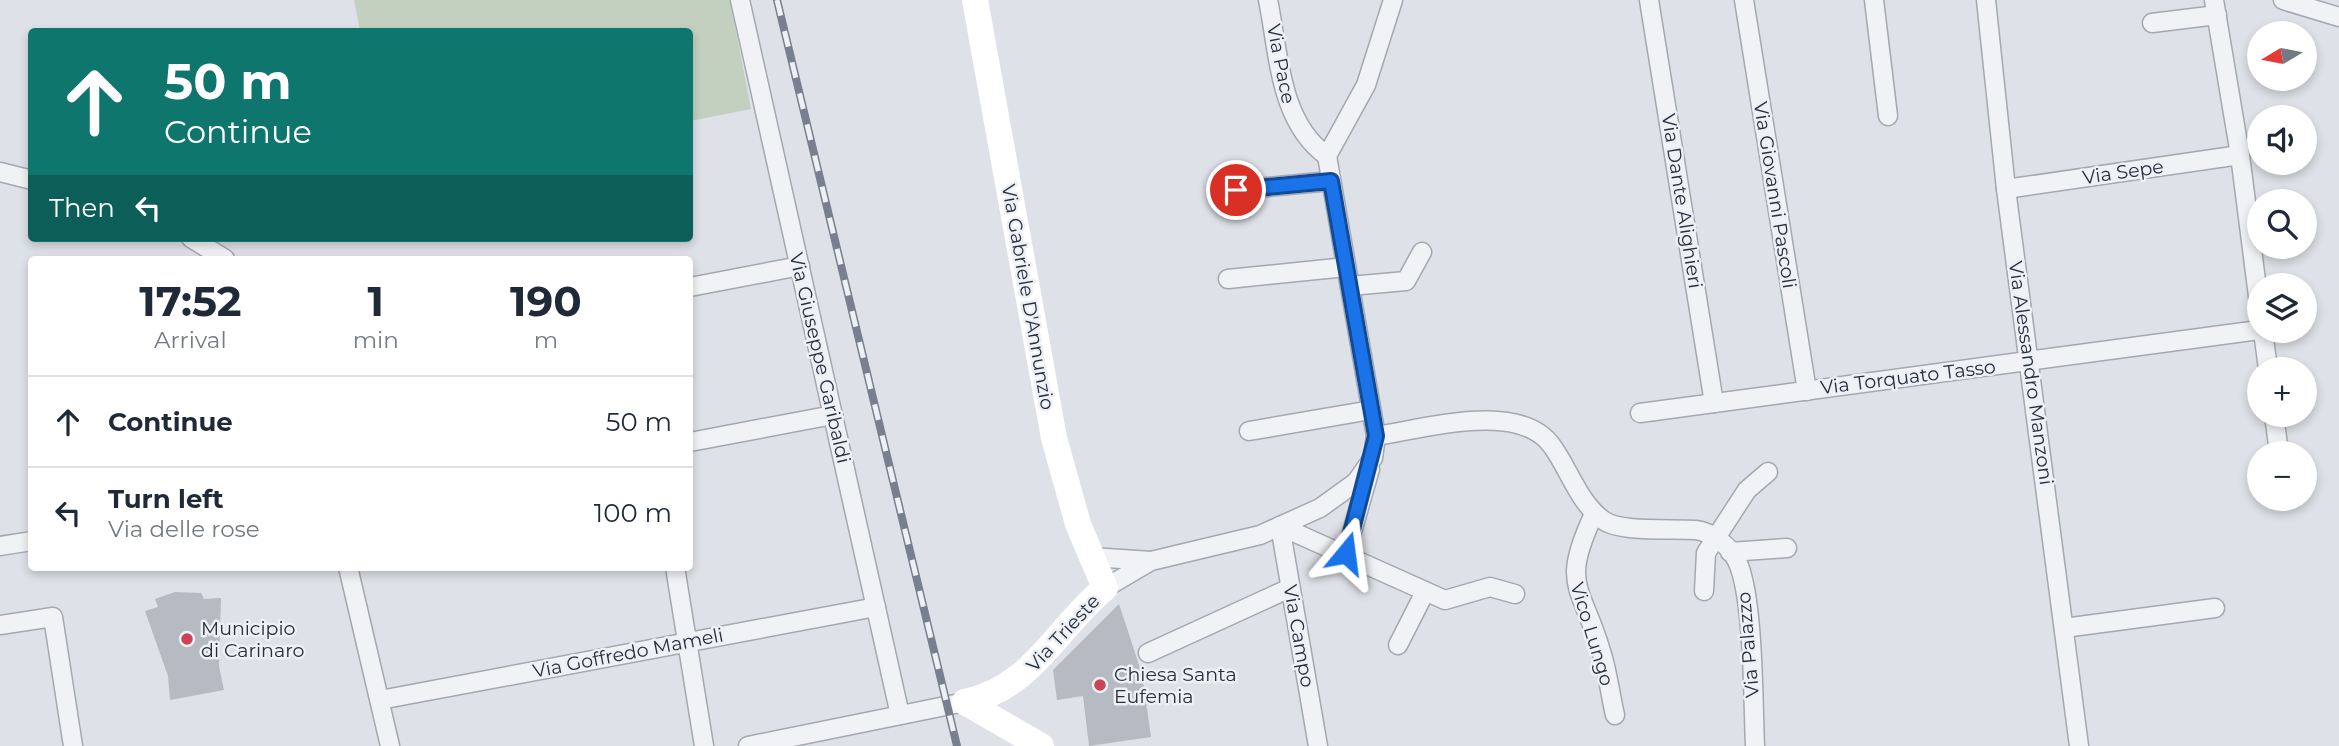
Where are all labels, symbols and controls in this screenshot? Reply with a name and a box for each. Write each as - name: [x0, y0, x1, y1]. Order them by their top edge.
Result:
- north arrow: [2247, 21, 2317, 91]
- map controls: [2247, 21, 2317, 511]
- street label: Via Pace: [1262, 22, 1300, 106]
- text: 50 m: [164, 52, 292, 111]
- icon: ahead: [49, 56, 140, 147]
- street label: Via Giovanni Pascoli: [1749, 100, 1801, 290]
- button: sound: [2247, 105, 2317, 175]
- text: Continue: [164, 112, 312, 151]
- street label: Via Dante Alighieri: [1657, 112, 1707, 290]
- street label: Via Sepe: [2081, 155, 2165, 189]
- pin: [1206, 160, 1266, 220]
- icon: arrive: [1217, 171, 1255, 209]
- street label: Via Gabriele D'Annunzio: [997, 182, 1059, 412]
- icon: left: [129, 189, 167, 227]
- button: search: [2247, 189, 2317, 259]
- text: Then: [49, 192, 115, 224]
- street label: Via Giuseppe Garibaldi: [785, 250, 855, 466]
- street label: Via Alessandro Manzoni: [2004, 260, 2058, 486]
- button: layers: [2247, 273, 2317, 343]
- text: 17:52: [139, 275, 241, 327]
- text: 1: [368, 275, 384, 327]
- text: 190: [510, 275, 582, 327]
- text: Arrival: [154, 326, 227, 354]
- text: min: [353, 326, 399, 354]
- text: m: [534, 326, 558, 354]
- street label: Via Torquato Tasso: [1819, 355, 1997, 399]
- button: +: [2247, 357, 2317, 427]
- icon: ahead: [49, 403, 87, 441]
- text: Continue: [108, 406, 233, 438]
- text: 50 m: [606, 406, 672, 438]
- button: −: [2247, 441, 2317, 511]
- text: Turn left: [108, 483, 224, 515]
- icon: left: [49, 494, 87, 532]
- text: 100 m: [594, 497, 672, 529]
- text: Via delle rose: [108, 515, 260, 543]
- position arrow: [1309, 516, 1383, 590]
- street label: Vico Lungo: [1565, 579, 1619, 689]
- street label: Via Campo: [1279, 583, 1319, 689]
- street label: Via Trieste: [1021, 590, 1105, 676]
- street label: Via Palazzo: [1732, 591, 1764, 699]
- place label: Municipio di Carinaro: [201, 617, 305, 662]
- street label: Via Goffredo Mameli: [531, 623, 725, 683]
- marker: Municipio di Carinaro: [179, 631, 195, 647]
- place label: Chiesa Santa Eufemia: [1114, 663, 1237, 708]
- marker: Chiesa Santa Eufemia: [1092, 677, 1108, 693]

